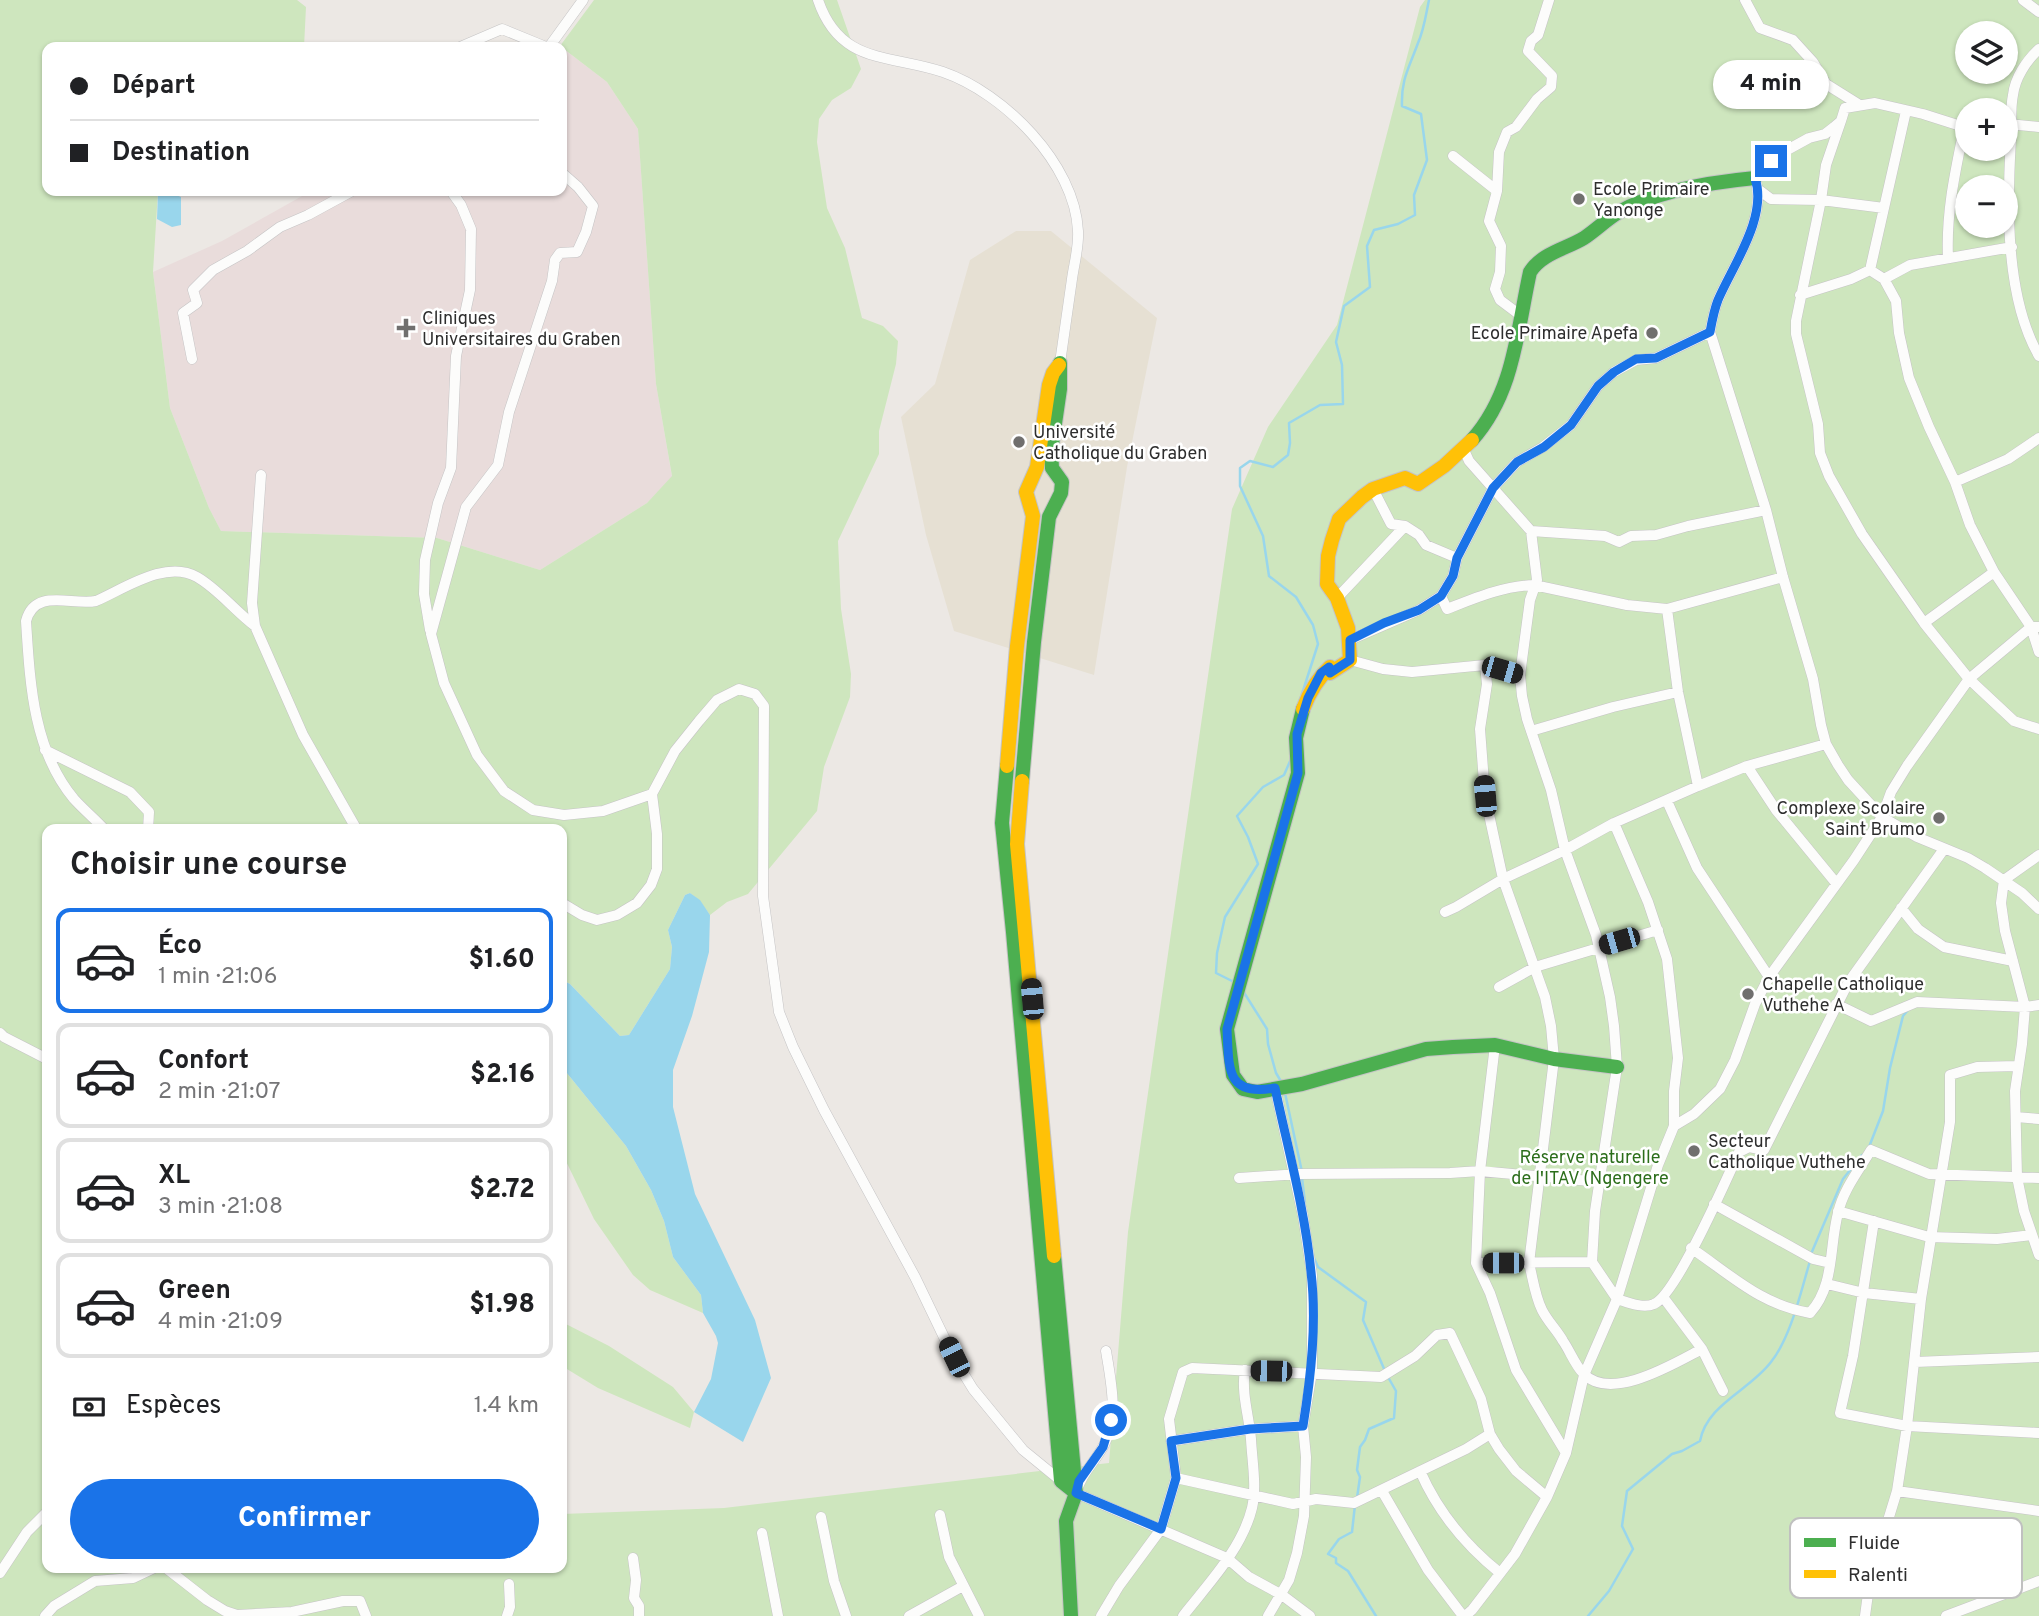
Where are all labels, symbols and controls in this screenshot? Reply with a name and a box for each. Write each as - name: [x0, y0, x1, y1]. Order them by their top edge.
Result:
- map controls: [1955, 21, 2018, 238]
- button: layers: [1955, 21, 2018, 84]
- callout: 4 min: [1713, 60, 1829, 108]
- text: Départ: [112, 70, 196, 103]
- text: 4 min: [1740, 70, 1802, 99]
- button: +: [1955, 98, 2018, 161]
- text: Destination: [112, 137, 250, 170]
- route end: [1755, 145, 1787, 177]
- button: −: [1955, 175, 2018, 238]
- place label: Ecole Primaire Yanonge: [1593, 179, 1709, 223]
- marker: Ecole Primaire Yanonge: [1571, 191, 1587, 207]
- place label: Cliniques Universitaires du Graben: [422, 308, 621, 352]
- marker: Cliniques Universitaires du Graben: [396, 318, 416, 338]
- place label: Ecole Primaire Apefa: [1471, 323, 1638, 346]
- marker: Ecole Primaire Apefa: [1644, 325, 1660, 341]
- place label: Université Catholique du Graben: [1033, 422, 1208, 466]
- marker: Université Catholique du Graben: [1011, 434, 1027, 450]
- car: [1479, 654, 1526, 686]
- car: [1473, 774, 1498, 818]
- place label: Complexe Scolaire Saint Brumo: [1776, 798, 1925, 842]
- marker: Complexe Scolaire Saint Brumo: [1931, 810, 1947, 826]
- text: Choisir une course: [70, 846, 347, 886]
- car: [1596, 925, 1643, 957]
- icon: car: [74, 929, 137, 992]
- text: Éco: [158, 930, 202, 963]
- text: $1.60: [468, 944, 535, 977]
- text: 1 min · 21:06: [158, 963, 277, 992]
- place label: Chapelle Catholique Vuthehe A: [1762, 974, 1924, 1018]
- car: [1020, 977, 1045, 1021]
- marker: Chapelle Catholique Vuthehe A: [1740, 986, 1756, 1002]
- icon: car: [74, 1044, 137, 1107]
- text: Confort: [158, 1045, 249, 1078]
- text: $2.16: [470, 1059, 535, 1092]
- text: 2 min · 21:07: [158, 1078, 280, 1107]
- place label: Secteur Catholique Vuthehe: [1708, 1131, 1866, 1175]
- marker: Secteur Catholique Vuthehe: [1686, 1143, 1702, 1159]
- park label: Réserve naturelle de l'ITAV (Ngengere: [1511, 1147, 1669, 1191]
- icon: car: [74, 1159, 137, 1222]
- text: XL: [158, 1160, 190, 1193]
- text: $2.72: [469, 1174, 535, 1207]
- text: 3 min · 21:08: [158, 1193, 283, 1222]
- car: [1483, 1253, 1525, 1274]
- icon: car: [74, 1274, 137, 1337]
- text: Green: [158, 1275, 231, 1308]
- text: $1.98: [469, 1289, 535, 1322]
- text: 4 min · 21:09: [158, 1308, 283, 1337]
- car: [936, 1334, 973, 1380]
- car: [1250, 1360, 1293, 1382]
- icon: cash: [70, 1388, 108, 1426]
- text: Espèces: [126, 1390, 222, 1423]
- text: 1.4 km: [474, 1392, 539, 1421]
- route start: [1095, 1404, 1127, 1436]
- button: Confirmer: [70, 1479, 539, 1559]
- legend: [1790, 1518, 2022, 1598]
- text: Fluide: [1848, 1532, 1900, 1556]
- text: Ralenti: [1848, 1564, 1908, 1588]

